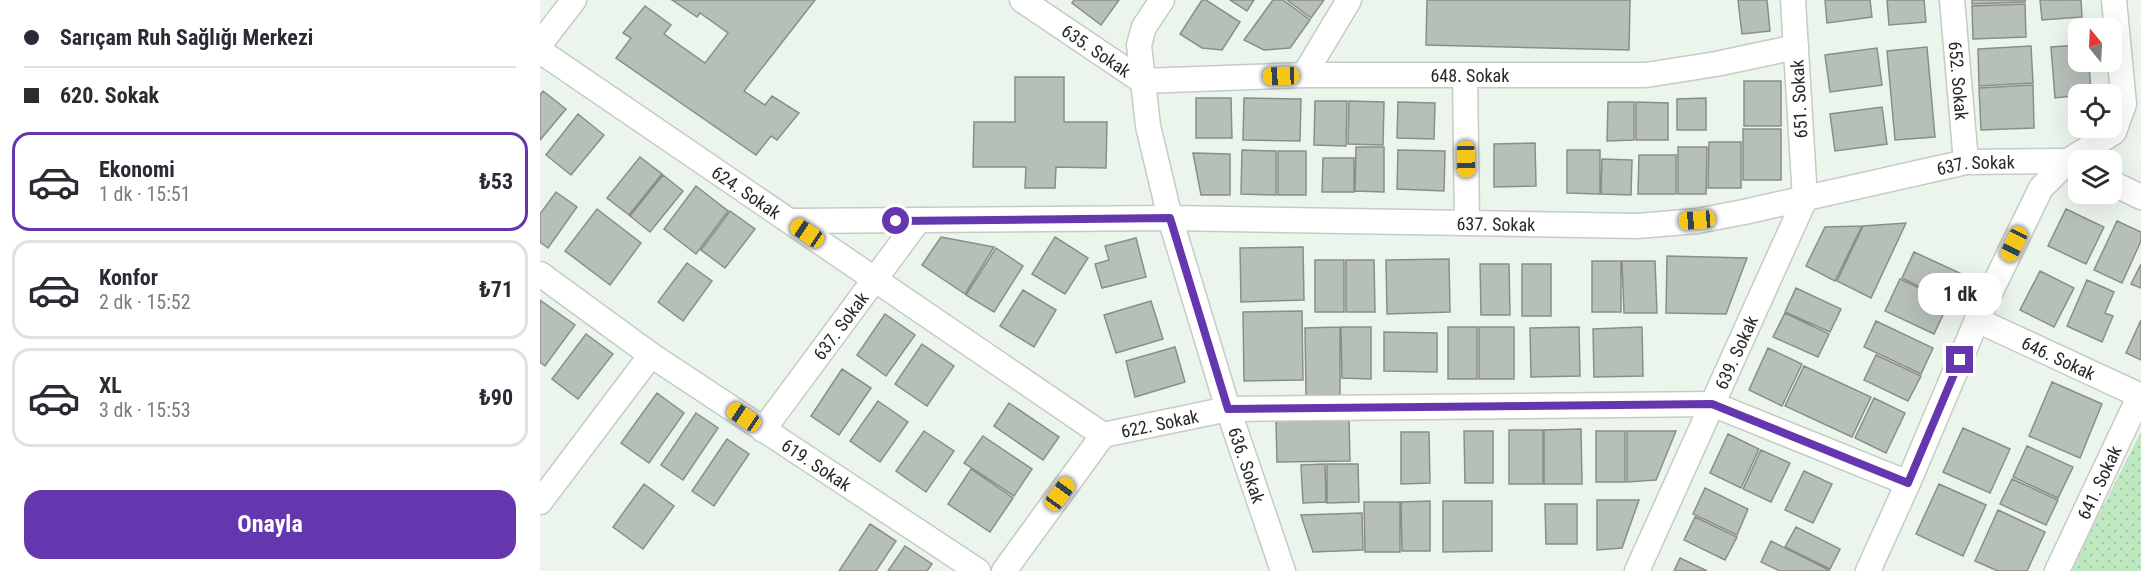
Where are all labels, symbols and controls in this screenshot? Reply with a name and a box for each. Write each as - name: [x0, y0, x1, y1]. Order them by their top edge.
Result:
- north arrow: [2068, 18, 2122, 72]
- map controls: [2068, 18, 2122, 204]
- street label: 635. Sokak: [1058, 20, 1135, 81]
- text: Sarıçam Ruh Sağlığı Merkezi: [60, 25, 313, 50]
- street label: 652. Sokak: [1945, 41, 1973, 121]
- street label: 651. Sokak: [1786, 59, 1812, 139]
- street label: 648. Sokak: [1430, 65, 1509, 86]
- car: [1263, 66, 1299, 86]
- text: 620. Sokak: [60, 83, 159, 108]
- button: locate: [2068, 84, 2122, 138]
- car: [1457, 141, 1475, 177]
- button: layers: [2068, 150, 2122, 204]
- street label: 637. Sokak: [1934, 151, 2015, 179]
- icon: car: [27, 155, 81, 209]
- text: Ekonomi: [99, 157, 175, 182]
- street label: 624. Sokak: [708, 161, 785, 223]
- text: ₺53: [479, 169, 513, 194]
- text: 1 dk · 15:51: [99, 182, 191, 206]
- route start: [882, 207, 909, 234]
- car: [1678, 209, 1716, 231]
- street label: 637. Sokak: [1456, 212, 1536, 235]
- car: [787, 215, 827, 251]
- car: [1998, 224, 2030, 264]
- icon: car: [27, 263, 81, 317]
- text: Konfor: [99, 265, 158, 290]
- callout: 1 dk: [1918, 273, 2002, 315]
- text: ₺71: [479, 277, 513, 302]
- text: 1 dk: [1943, 282, 1977, 306]
- street label: 637. Sokak: [809, 288, 872, 363]
- text: 2 dk · 15:52: [99, 290, 191, 314]
- street label: 639. Sokak: [1710, 312, 1762, 393]
- street label: 646. Sokak: [2018, 332, 2099, 384]
- route end: [1946, 346, 1973, 373]
- icon: car: [27, 371, 81, 425]
- text: XL: [99, 373, 122, 398]
- text: ₺90: [479, 385, 513, 410]
- text: 3 dk · 15:53: [99, 398, 191, 422]
- car: [724, 399, 764, 435]
- street label: 622. Sokak: [1119, 405, 1200, 442]
- street label: 636. Sokak: [1224, 424, 1270, 506]
- street label: 619. Sokak: [778, 434, 855, 495]
- street label: 641. Sokak: [2072, 442, 2125, 522]
- car: [1042, 474, 1078, 514]
- button: Onayla: [24, 490, 516, 559]

